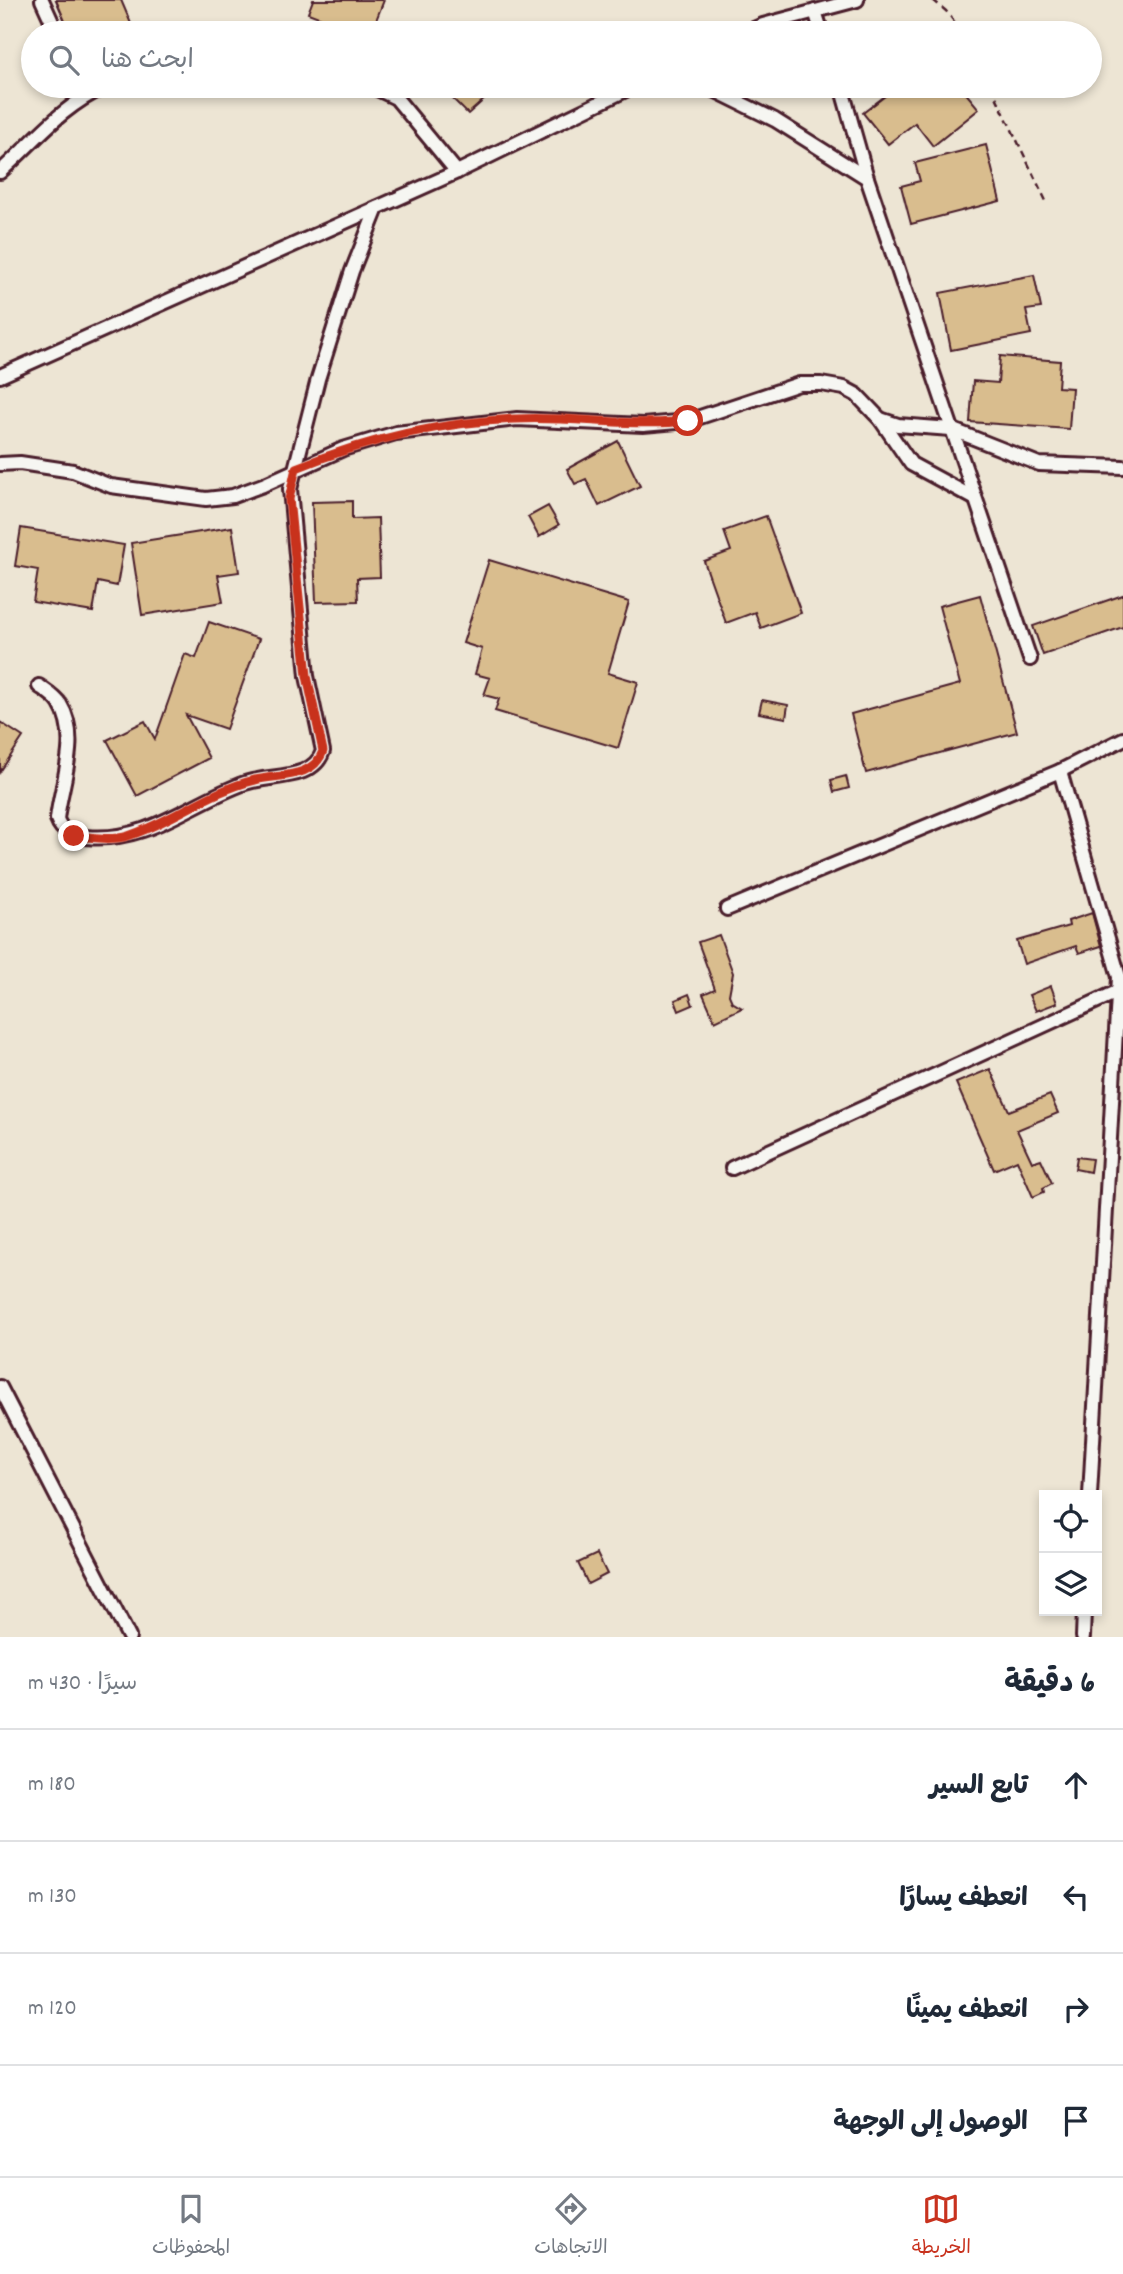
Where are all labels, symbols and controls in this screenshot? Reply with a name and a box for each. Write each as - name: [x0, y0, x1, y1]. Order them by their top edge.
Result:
- search box: [21, 21, 1102, 98]
- icon: search: [45, 41, 83, 79]
- text: ابحث هنا: [101, 43, 194, 80]
- route start: [672, 405, 703, 436]
- route end: [58, 820, 89, 851]
- map controls: [1039, 1490, 1102, 1616]
- button: locate: [1039, 1490, 1102, 1553]
- button: layers: [1039, 1553, 1102, 1616]
- text: 6 دقيقة: [1004, 1664, 1095, 1707]
- text: سيرًا · 430 m: [28, 1668, 137, 1701]
- icon: ahead: [1057, 1766, 1095, 1804]
- text: 180 m: [28, 1769, 76, 1802]
- text: تابع السير: [929, 1769, 1028, 1806]
- icon: left: [1057, 1878, 1095, 1916]
- text: 130 m: [28, 1881, 77, 1914]
- text: انعطف يسارًا: [899, 1881, 1028, 1918]
- icon: right: [1057, 1990, 1095, 2028]
- text: 120 m: [28, 1993, 77, 2026]
- text: انعطف يمينًا: [906, 1993, 1028, 2030]
- icon: arrive: [1057, 2102, 1095, 2140]
- text: الوصول إلى الوجهة: [833, 2105, 1028, 2142]
- tab: المحفوظات: [152, 2190, 230, 2263]
- tab: الاتجاهات: [534, 2190, 608, 2263]
- tab: الخريطة: [912, 2190, 971, 2263]

